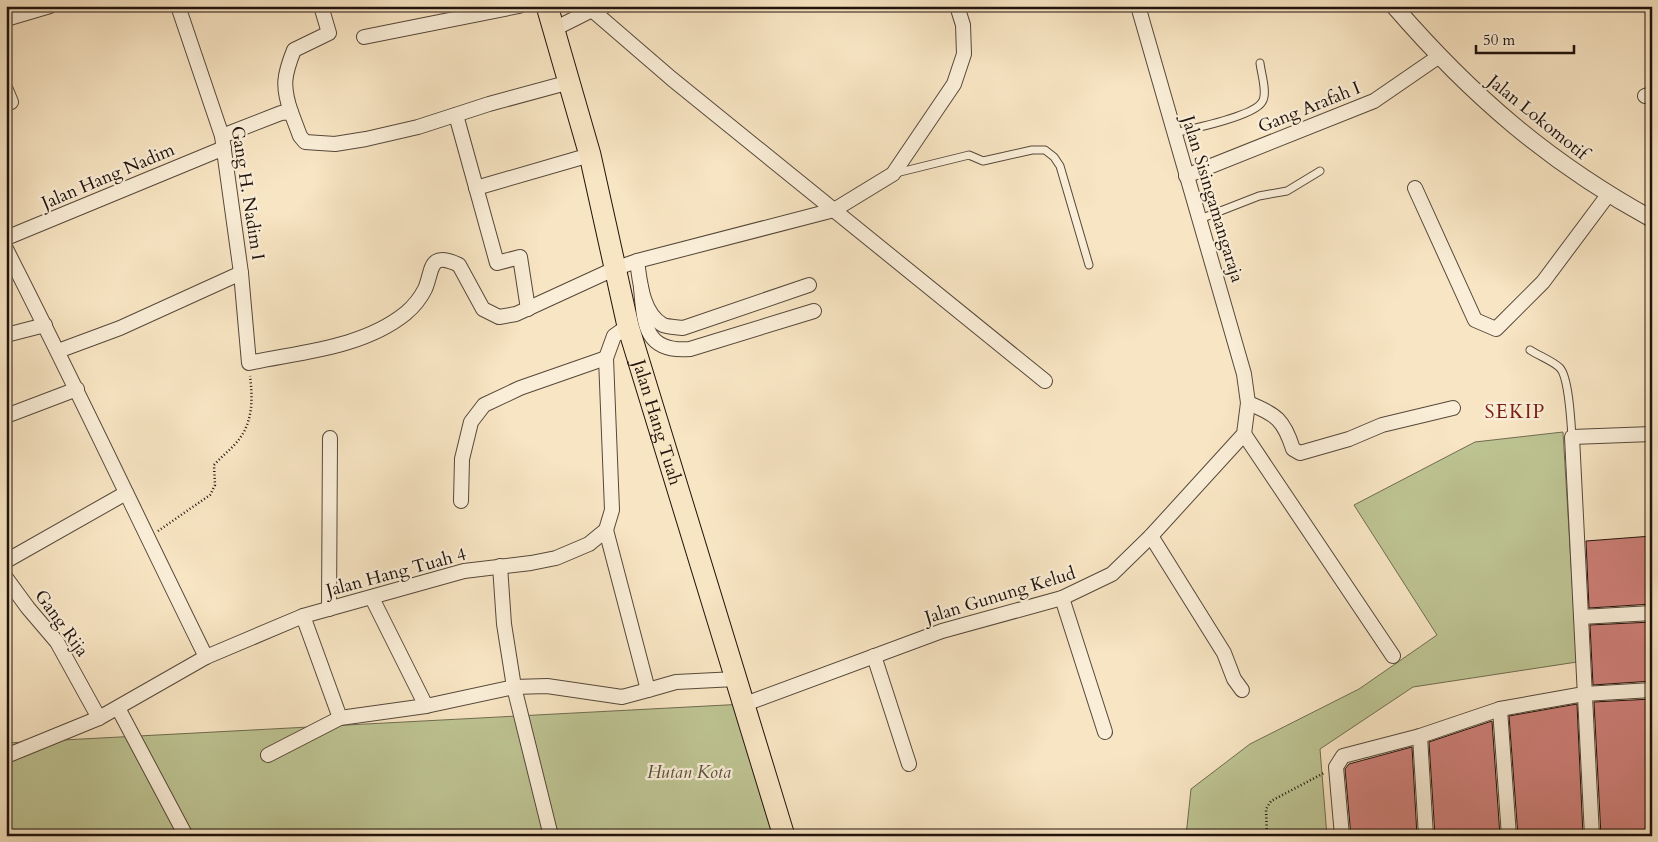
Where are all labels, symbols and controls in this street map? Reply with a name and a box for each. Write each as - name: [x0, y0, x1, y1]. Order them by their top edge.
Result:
- scale bar: [1476, 22, 1573, 54]
- text: 50 m: [1483, 30, 1515, 50]
- street label: Jalan Lokomotif: [1480, 67, 1596, 168]
- street label: Gang Arafah I: [1254, 76, 1364, 139]
- street label: Jalan Sisingamangaraja: [1174, 110, 1250, 286]
- street label: Gang H. Nadim I: [225, 124, 270, 262]
- street label: Jalan Hang Nadim: [35, 137, 179, 217]
- street label: Jalan Hang Tuah: [625, 354, 688, 488]
- district label: SEKIP: [1485, 398, 1545, 425]
- street label: Jalan Hang Tuah 4: [320, 542, 469, 604]
- street label: Jalan Gunung Kelud: [919, 561, 1079, 631]
- street label: Gang Rija: [29, 585, 95, 662]
- park label: Hutan Kota: [647, 760, 731, 785]

